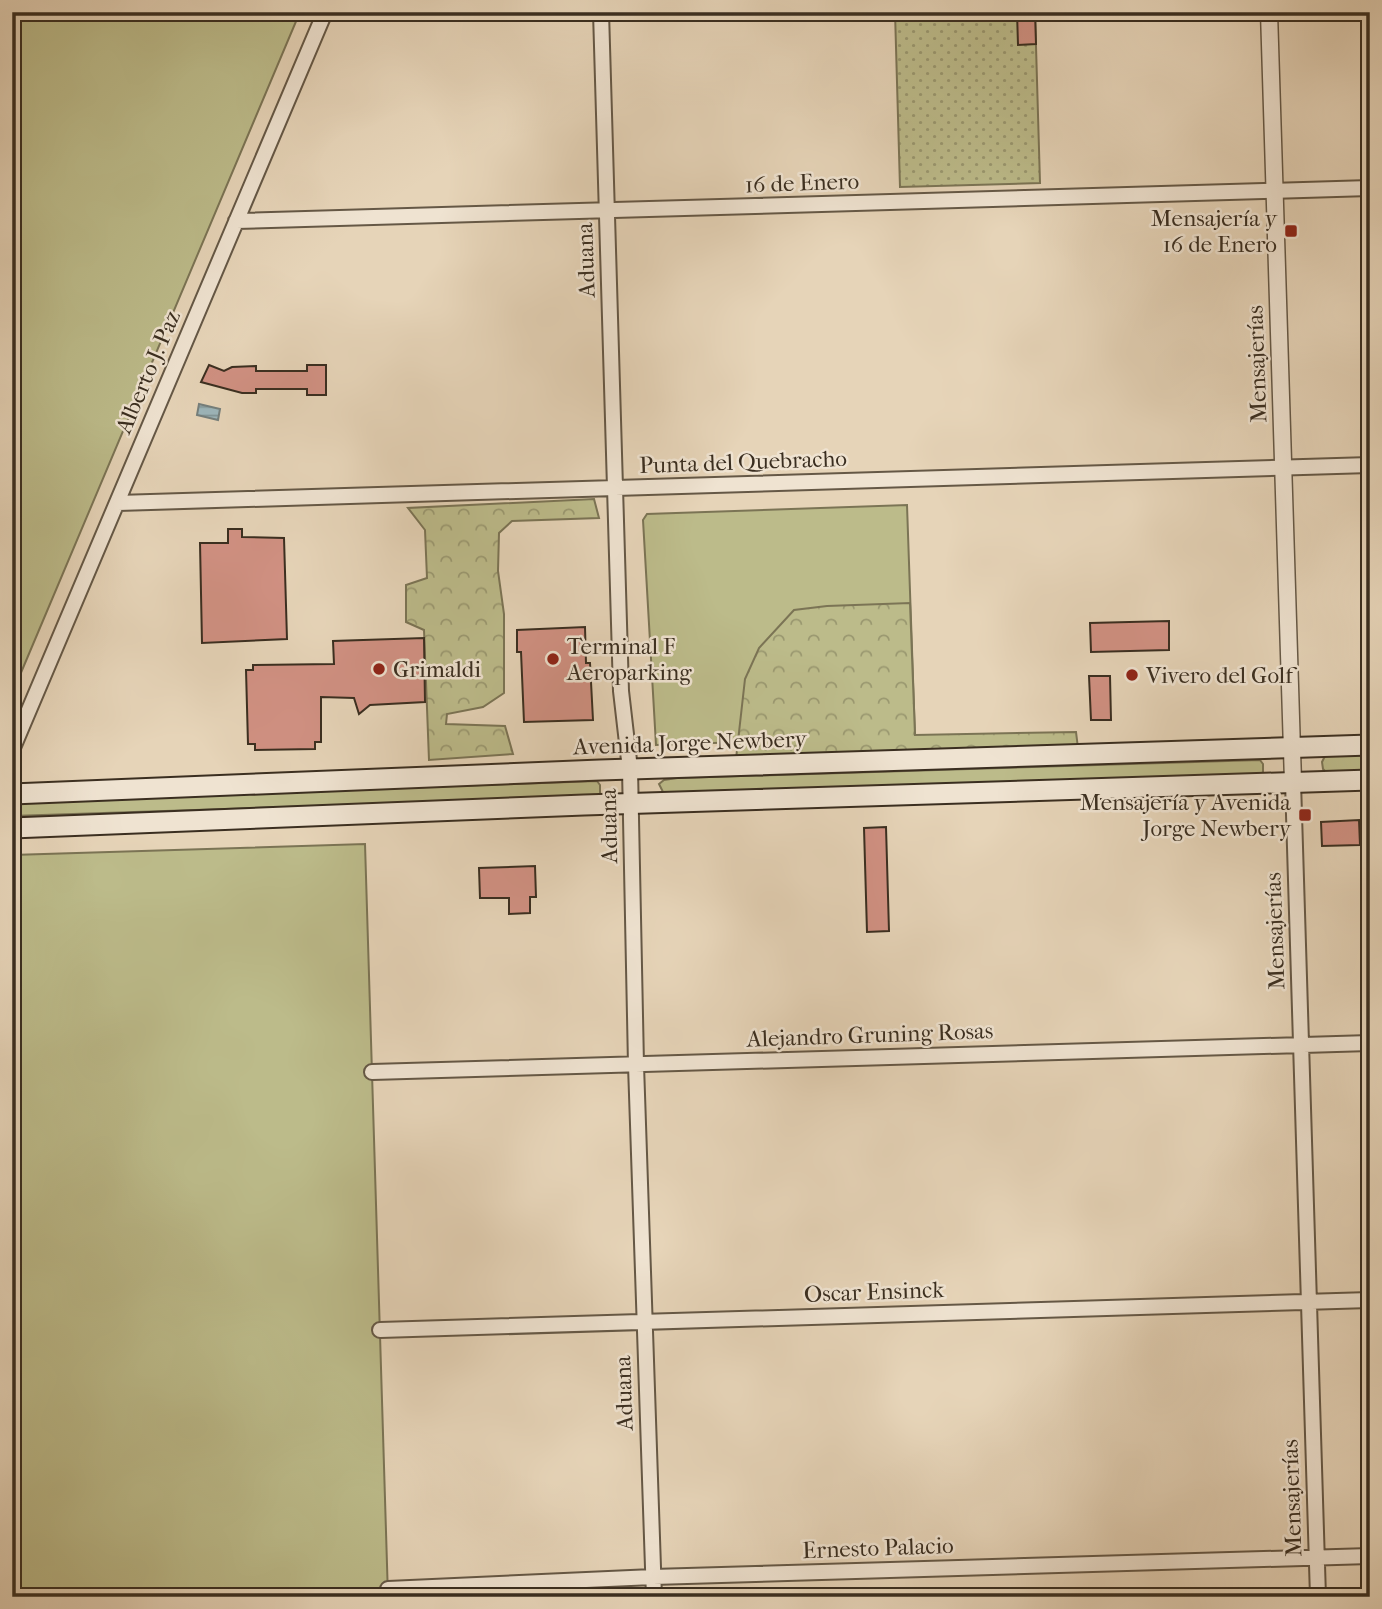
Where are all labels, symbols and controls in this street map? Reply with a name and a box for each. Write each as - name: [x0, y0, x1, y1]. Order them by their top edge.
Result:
- street label: 16 de Enero: [744, 168, 860, 198]
- place label: Mensajería y 16 de Enero: [1151, 205, 1278, 258]
- street label: Aduana: [571, 222, 601, 299]
- marker: Mensajería y 16 de Enero: [1283, 223, 1299, 239]
- street label: Mensajerías: [1241, 305, 1273, 423]
- street label: Alberto J. Paz: [110, 306, 186, 439]
- street label: Punta del Quebracho: [639, 445, 847, 479]
- place label: Terminal F Aeroparking: [566, 633, 692, 686]
- marker: Terminal F Aeroparking: [545, 651, 561, 667]
- place label: Grimaldi: [393, 656, 481, 683]
- marker: Grimaldi: [371, 661, 387, 677]
- place label: Vivero del Golf: [1145, 662, 1297, 689]
- marker: Vivero del Golf: [1124, 667, 1140, 683]
- street label: Avenida Jorge Newbery: [572, 725, 808, 761]
- street label: Aduana: [595, 788, 623, 865]
- place label: Mensajería y Avenida Jorge Newbery: [1080, 789, 1292, 842]
- marker: Mensajería y Avenida Jorge Newbery: [1297, 807, 1313, 823]
- street label: Mensajerías: [1259, 872, 1291, 990]
- street label: Alejandro Gruning Rosas: [745, 1017, 994, 1053]
- street label: Oscar Ensinck: [804, 1276, 946, 1308]
- street label: Aduana: [609, 1355, 639, 1432]
- street label: Mensajerías: [1276, 1439, 1308, 1557]
- street label: Ernesto Palacio: [802, 1532, 954, 1564]

